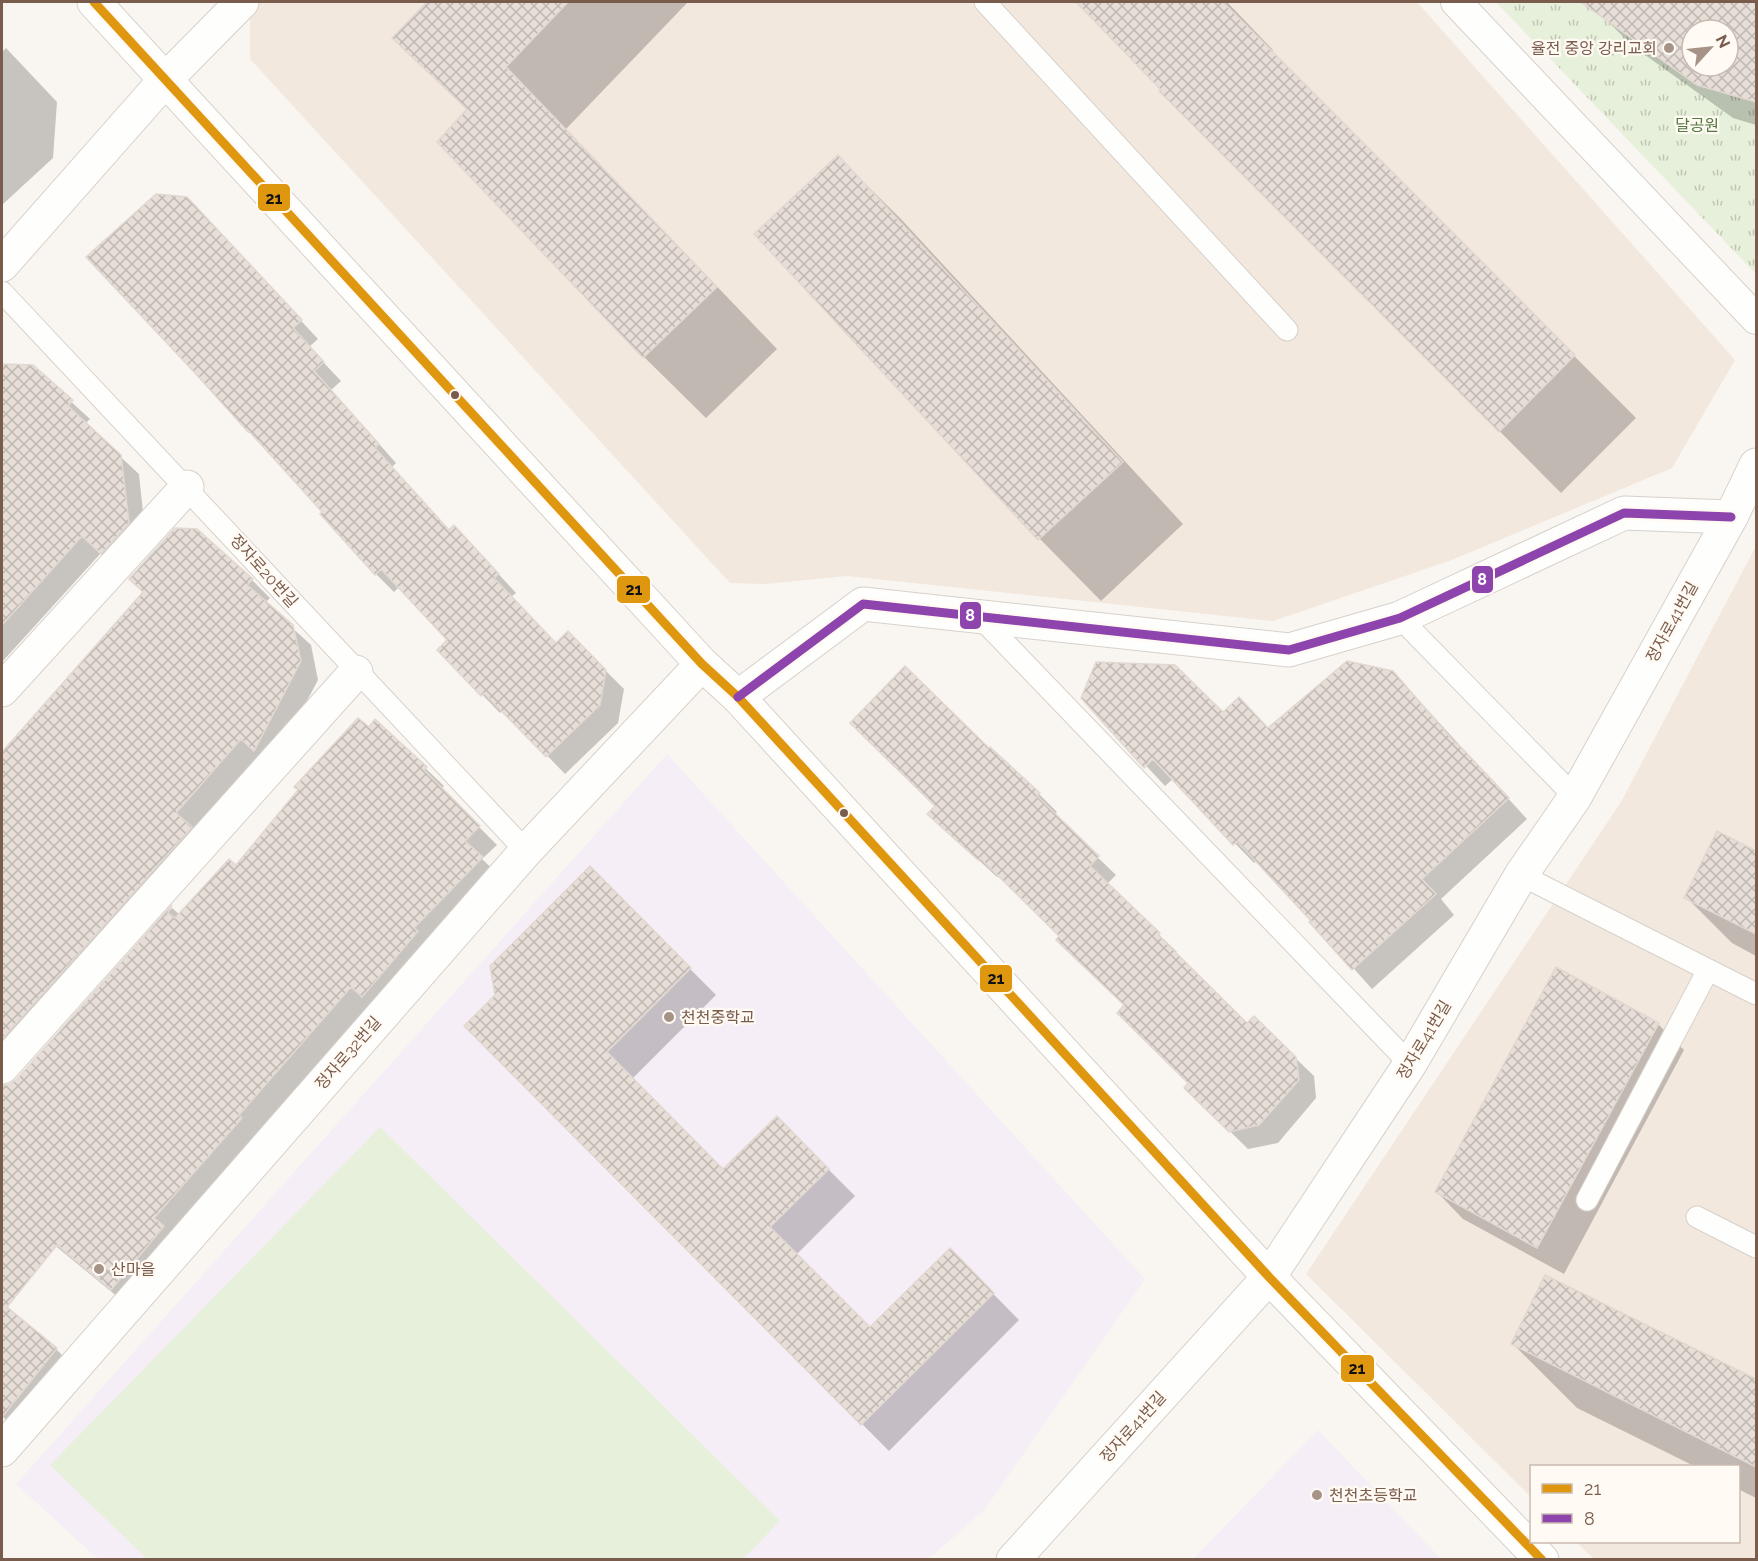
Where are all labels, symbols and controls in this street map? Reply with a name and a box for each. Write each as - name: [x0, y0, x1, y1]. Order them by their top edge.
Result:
- north arrow: [1680, 18, 1740, 78]
- text: N: [1712, 32, 1734, 51]
- place label: 율전 중앙 강리교회: [1531, 39, 1657, 58]
- marker: 율전 중앙 강리교회: [1662, 41, 1676, 55]
- park label: 달공원: [1675, 116, 1719, 135]
- line badge: 21: [257, 183, 291, 212]
- text: 21: [266, 189, 283, 208]
- unlabelled marker: [449, 389, 461, 401]
- street label: 정자로20번길: [226, 531, 302, 611]
- line badge: 8: [1471, 565, 1494, 594]
- text: 8: [1477, 570, 1487, 589]
- line badge: 21: [616, 575, 651, 604]
- street label: 정자로41번길: [1642, 578, 1702, 666]
- text: 21: [626, 580, 643, 599]
- line badge: 8: [959, 601, 982, 630]
- text: 8: [965, 606, 975, 625]
- unlabelled marker: [838, 807, 850, 819]
- line badge: 21: [979, 964, 1013, 993]
- text: 21: [988, 969, 1005, 988]
- street label: 정자로41번길: [1393, 997, 1455, 1083]
- place label: 천천중학교: [681, 1008, 755, 1027]
- marker: 천천중학교: [662, 1010, 676, 1024]
- street label: 정자로32번길: [311, 1013, 385, 1093]
- place label: 산마을: [111, 1260, 155, 1279]
- marker: 산마을: [92, 1262, 106, 1276]
- line badge: 21: [1340, 1354, 1375, 1383]
- text: 21: [1349, 1359, 1366, 1378]
- street label: 정자로41번길: [1096, 1388, 1170, 1466]
- legend: [1530, 1465, 1740, 1543]
- text: 21: [1584, 1478, 1601, 1499]
- place label: 천천초등학교: [1329, 1486, 1417, 1505]
- marker: 천천초등학교: [1310, 1488, 1324, 1502]
- text: 8: [1584, 1508, 1595, 1529]

